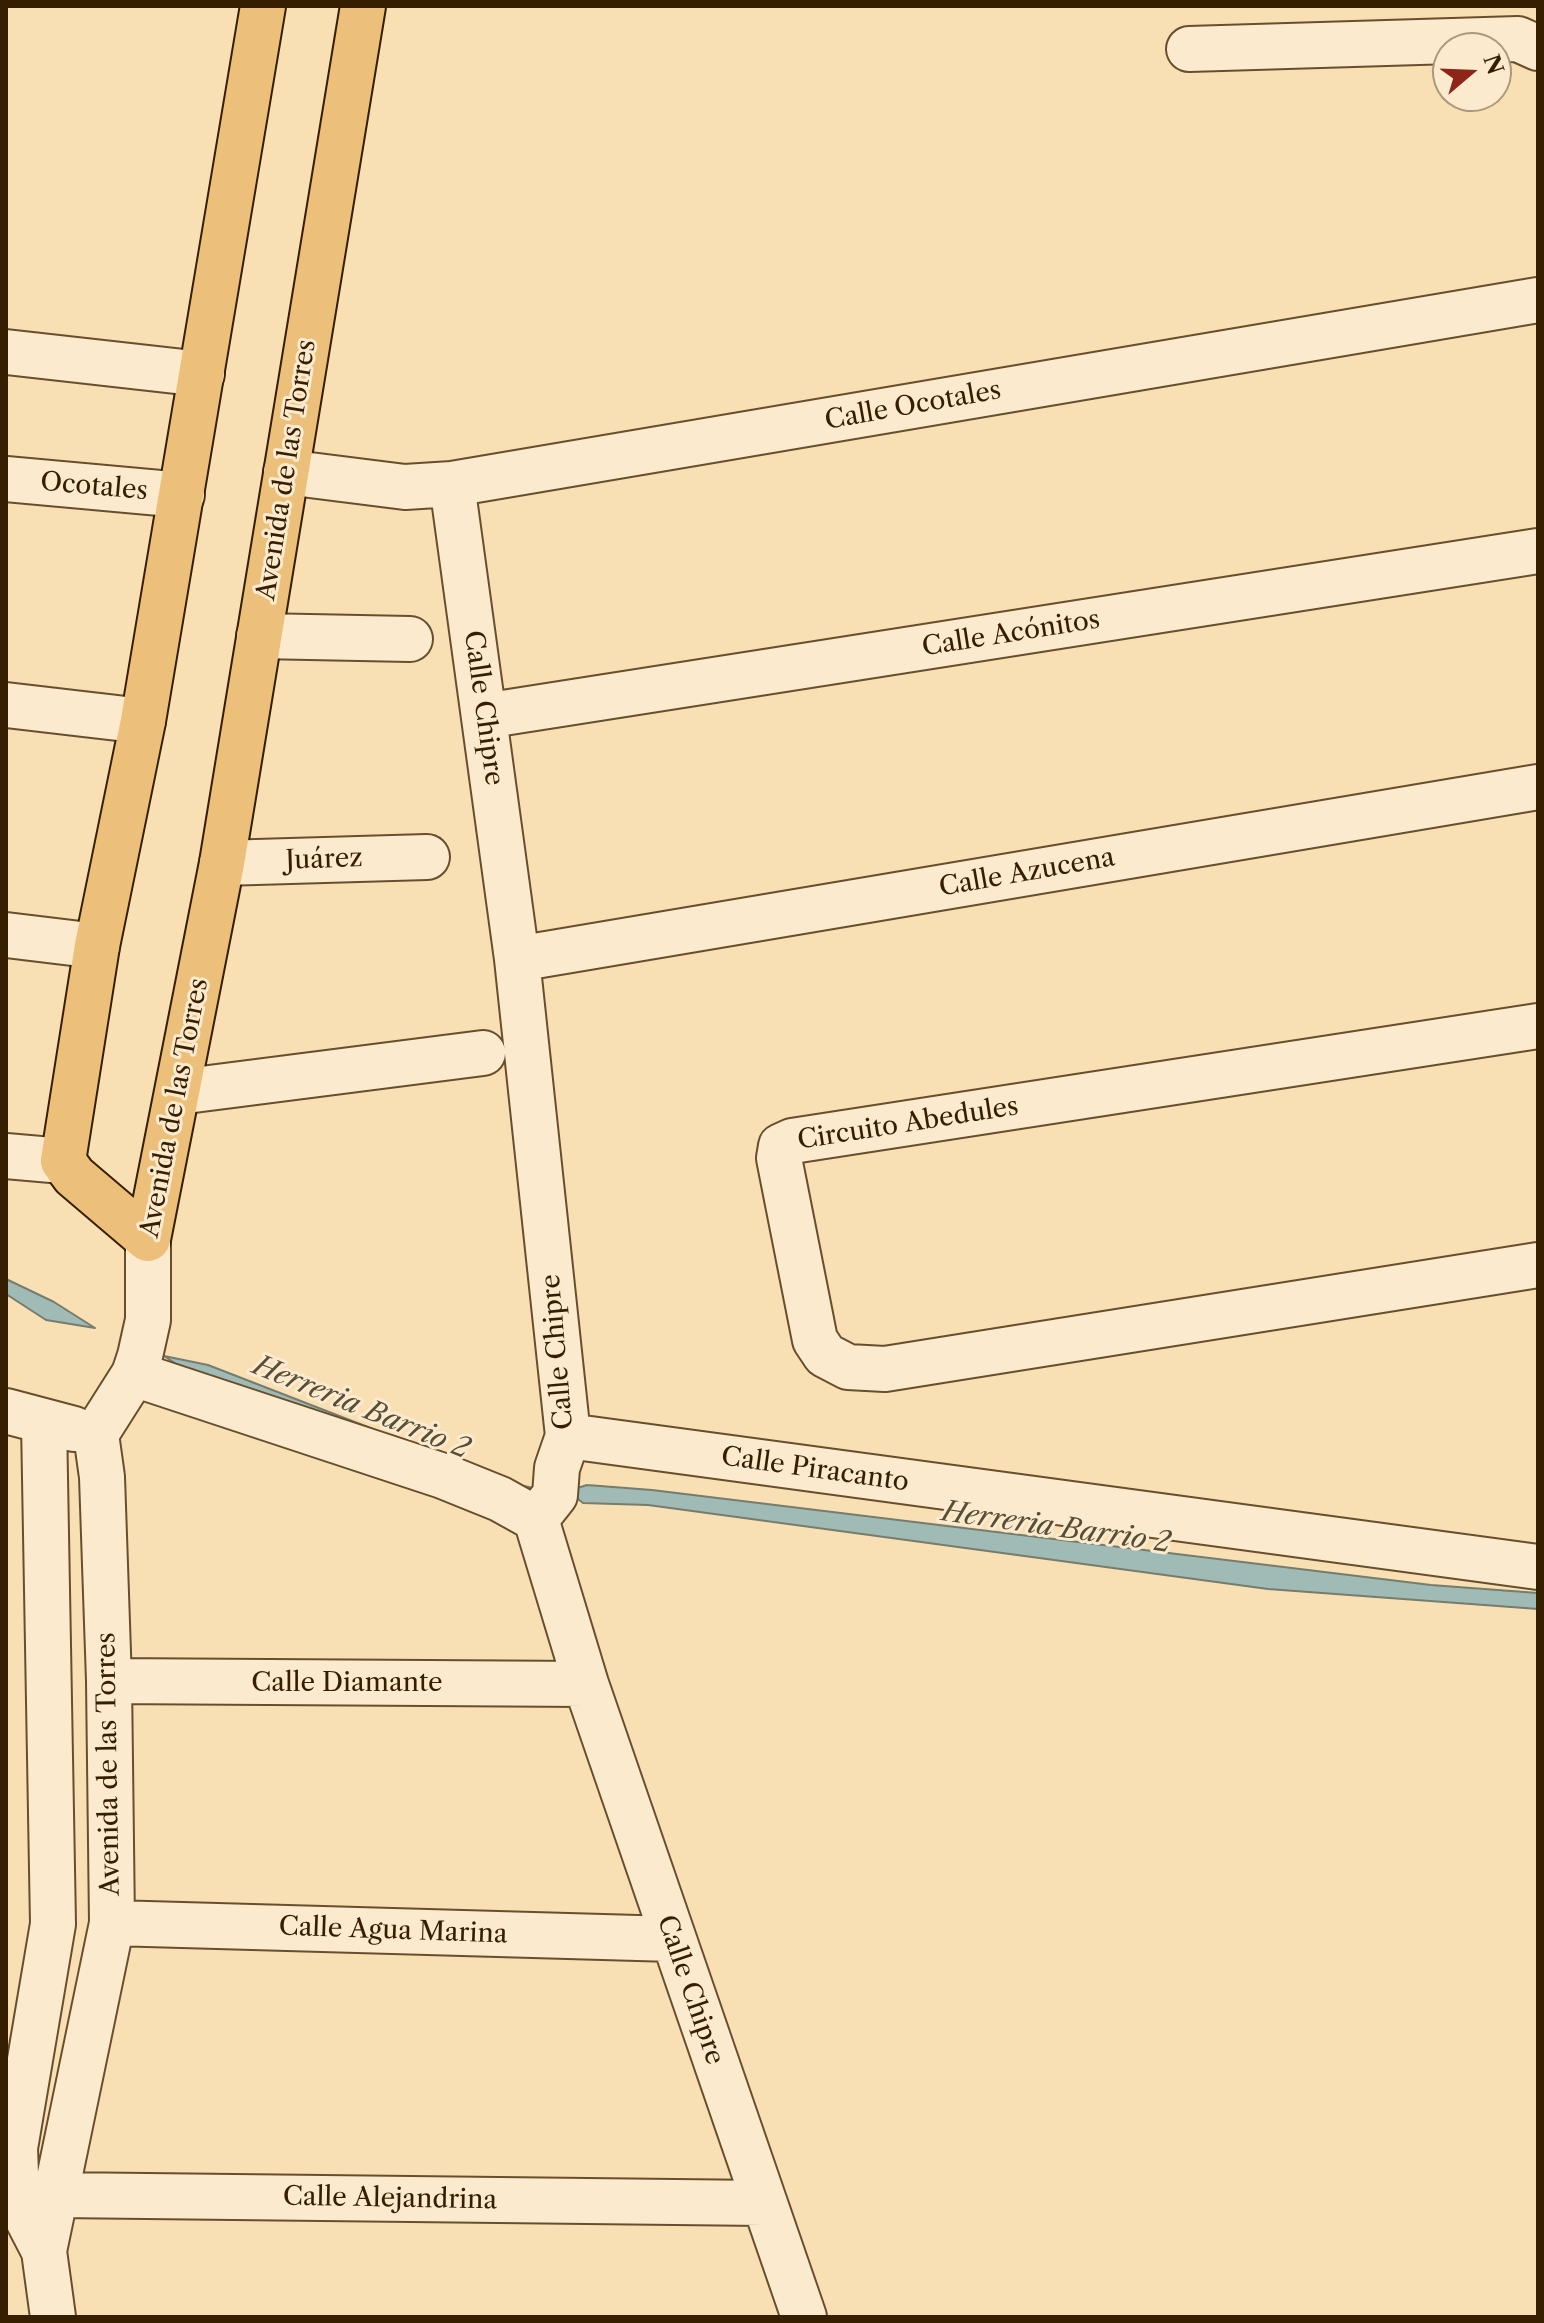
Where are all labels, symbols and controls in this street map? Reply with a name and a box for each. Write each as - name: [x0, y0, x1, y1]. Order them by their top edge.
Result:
- north arrow: [1432, 32, 1512, 112]
- text: N: [1477, 51, 1509, 78]
- street label: Avenida de las Torres: [251, 337, 323, 603]
- street label: Calle Ocotales: [822, 375, 1004, 437]
- street label: Ocotales: [39, 467, 149, 507]
- street label: Calle Acónitos: [920, 605, 1102, 663]
- street label: Calle Chipre: [457, 629, 509, 787]
- street label: Calle Azucena: [937, 842, 1117, 904]
- street label: Juárez: [285, 843, 363, 877]
- street label: Avenida de las Torres: [135, 976, 215, 1240]
- street label: Circuito Abedules: [795, 1091, 1021, 1157]
- street label: Calle Chipre: [536, 1273, 580, 1431]
- water label: Herreria Barrio 2: [248, 1349, 474, 1467]
- street label: Calle Piracanto: [719, 1441, 911, 1499]
- water label: Herreria Barrio 2: [939, 1495, 1173, 1561]
- street label: Avenida de las Torres: [91, 1632, 127, 1896]
- street label: Calle Diamante: [251, 1667, 443, 1699]
- street label: Calle Agua Marina: [278, 1911, 508, 1951]
- street label: Calle Chipre: [650, 1911, 730, 2069]
- street label: Calle Alejandrina: [283, 2182, 497, 2216]

